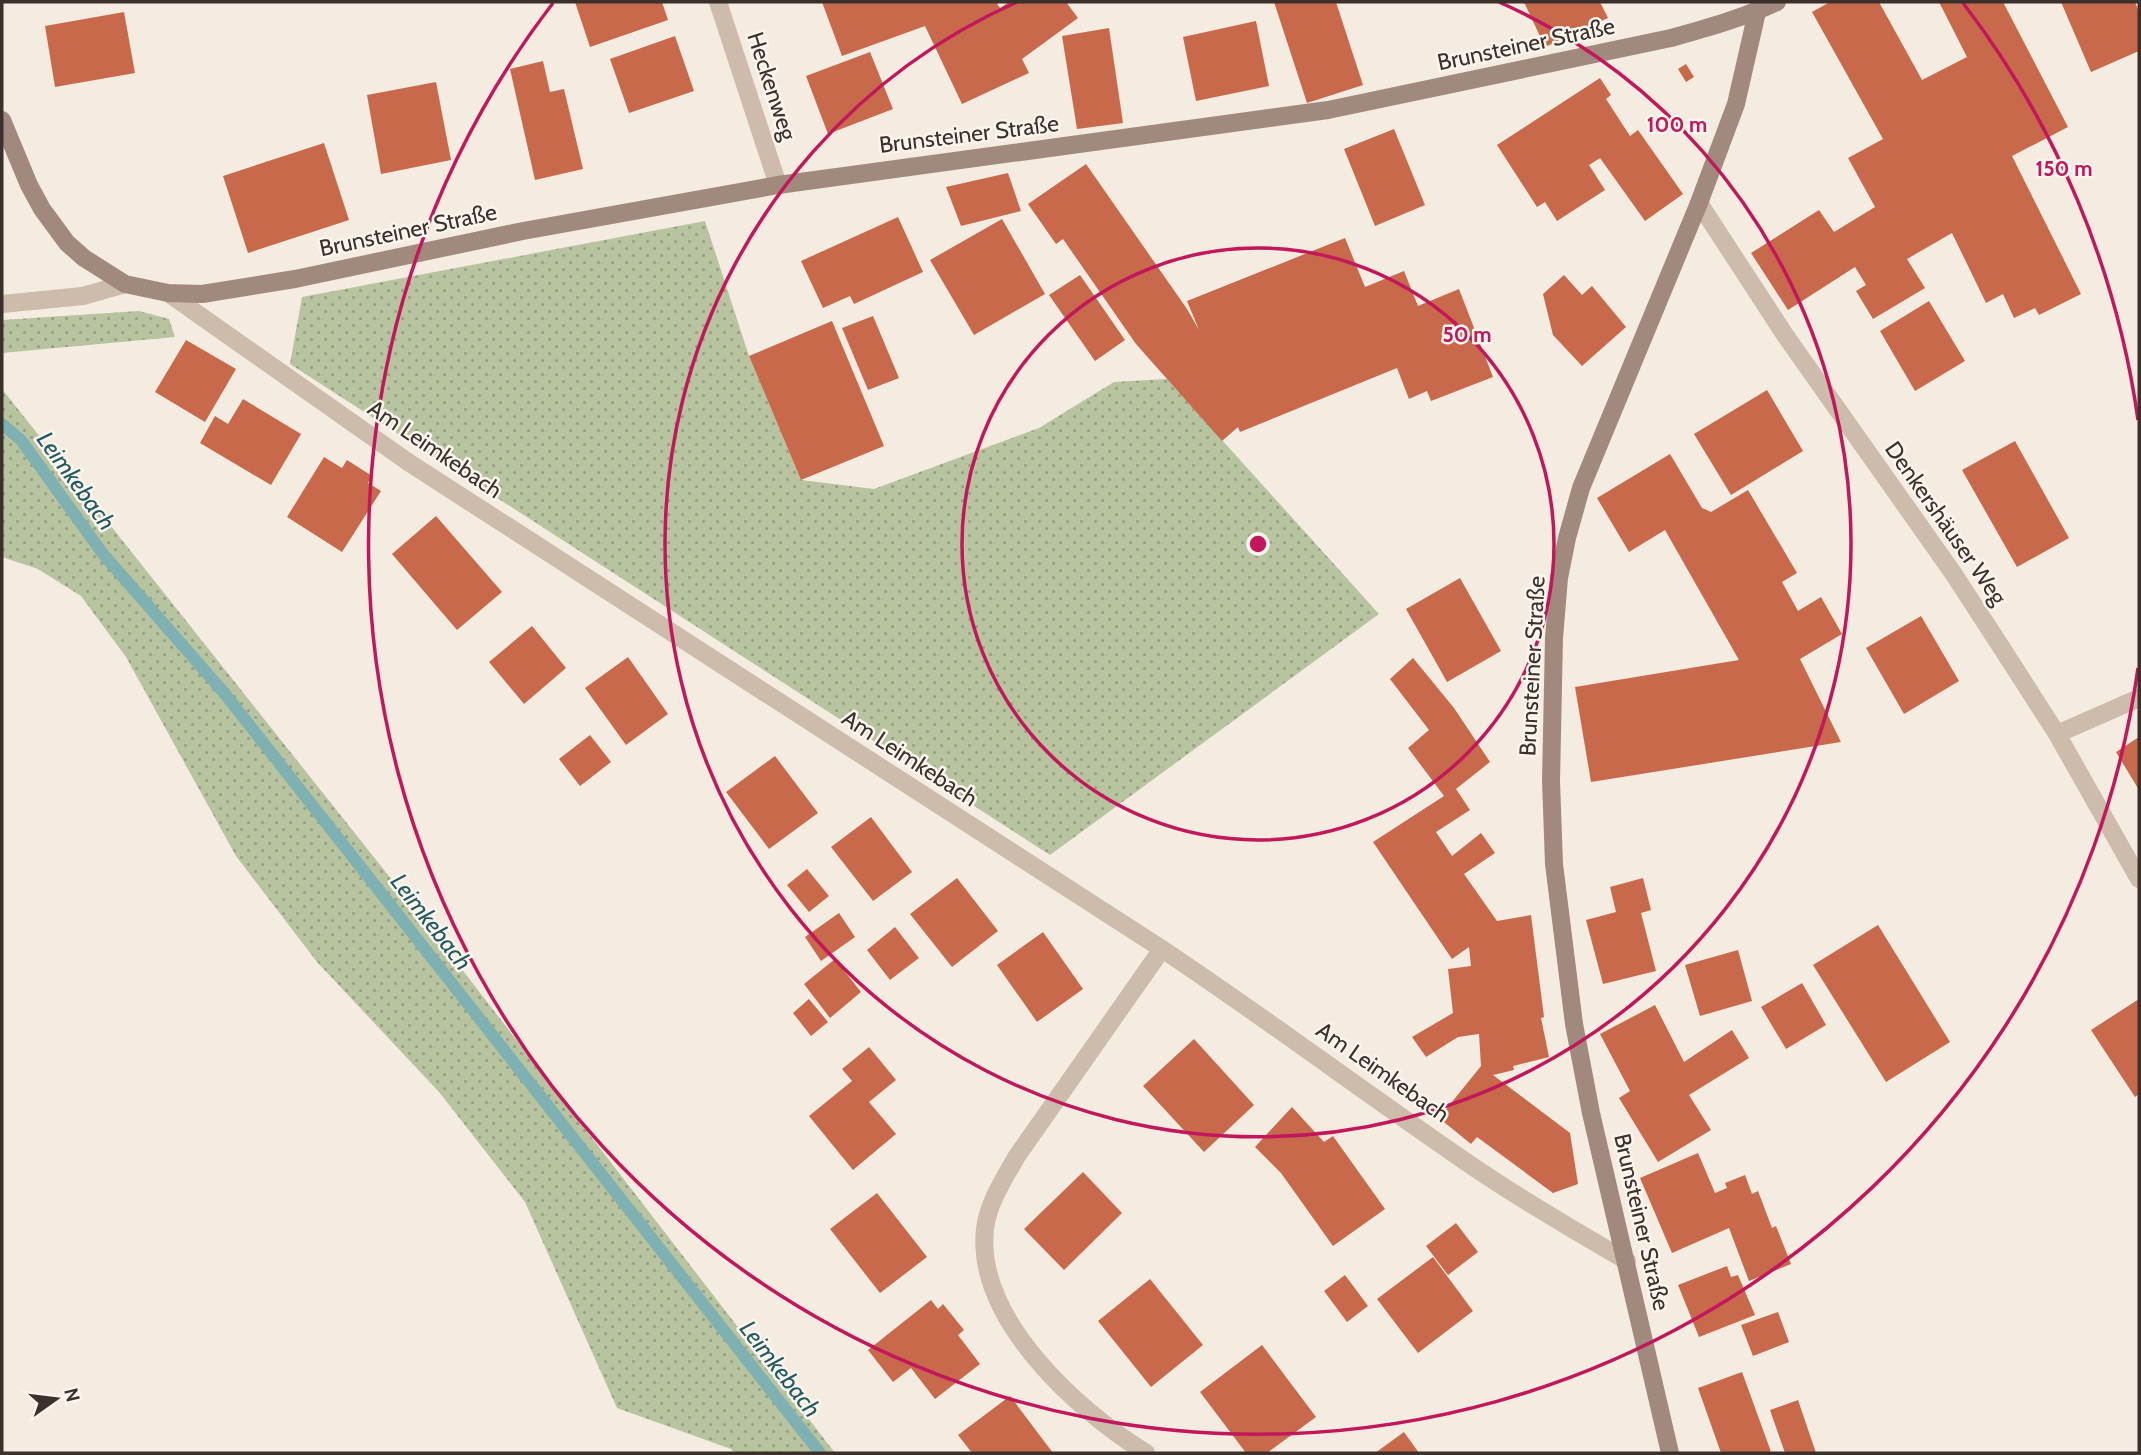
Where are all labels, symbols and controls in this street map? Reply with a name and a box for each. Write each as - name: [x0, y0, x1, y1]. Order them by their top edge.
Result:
- street label: Brunsteiner Straße: [1435, 11, 1617, 76]
- street label: Heckenweg: [741, 28, 803, 144]
- street label: Brunsteiner Straße: [878, 109, 1061, 159]
- text: 100 m: [1647, 112, 1707, 137]
- text: 150 m: [2036, 156, 2092, 181]
- street label: Brunsteiner Straße: [317, 197, 499, 262]
- text: 50 m: [1442, 322, 1492, 347]
- street label: Am Leimkebach: [363, 394, 507, 504]
- water label: Leimkebach: [31, 426, 122, 536]
- street label: Denkershäuser Weg: [1879, 436, 2013, 611]
- centre of rings: [1246, 532, 1270, 556]
- street label: Brunsteiner Straße: [1513, 575, 1551, 757]
- street label: Am Leimkebach: [837, 704, 983, 812]
- water label: Leimkebach: [385, 868, 478, 976]
- street label: Am Leimkebach: [1311, 1016, 1455, 1128]
- street label: Brunsteiner Straße: [1608, 1131, 1676, 1313]
- water label: Leimkebach: [734, 1315, 827, 1423]
- north arrow: [21, 1364, 91, 1434]
- text: N: [59, 1386, 85, 1404]

